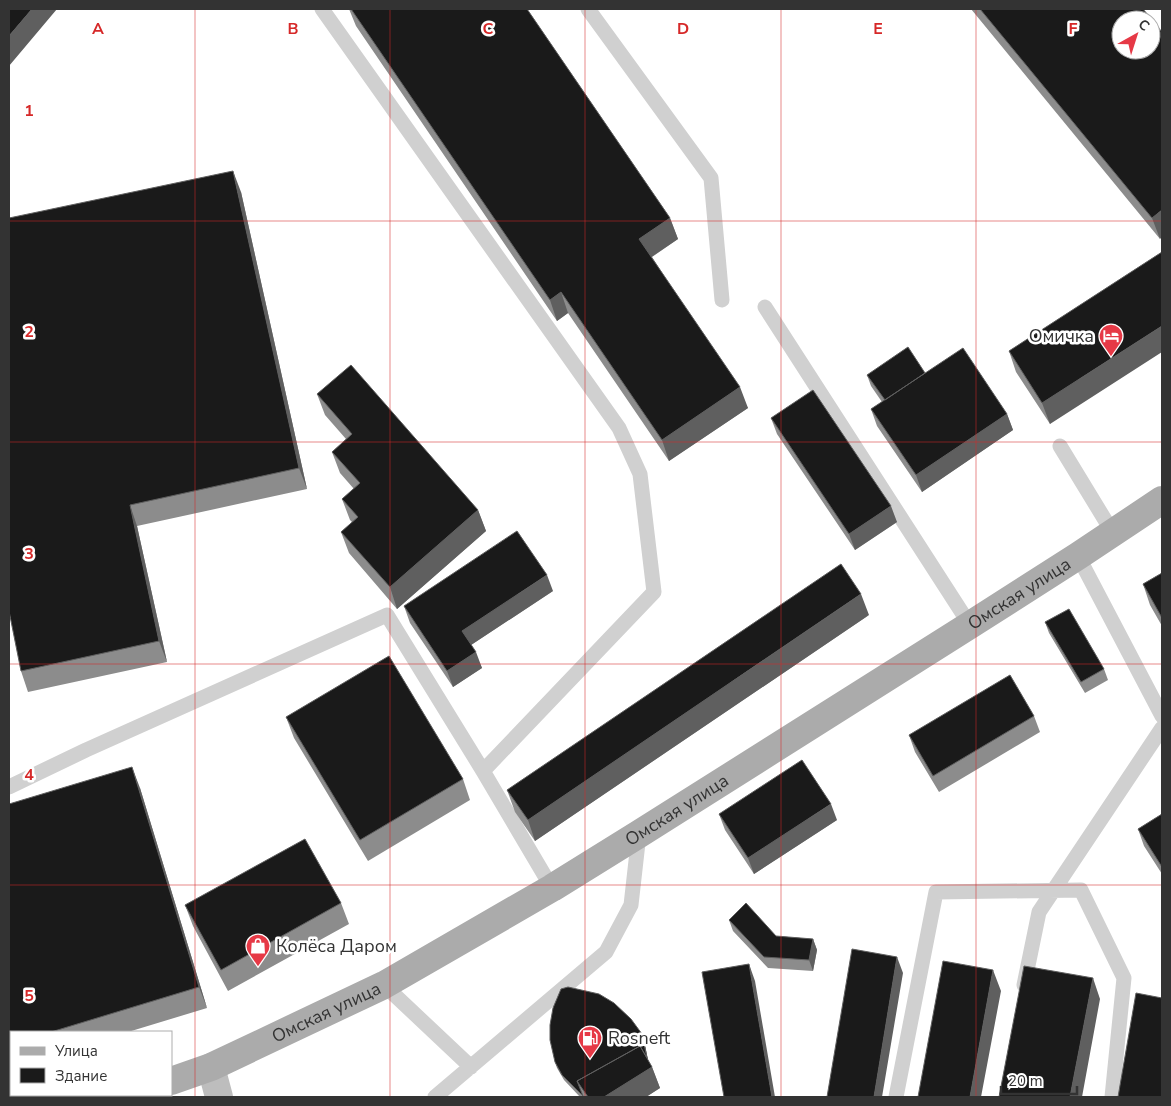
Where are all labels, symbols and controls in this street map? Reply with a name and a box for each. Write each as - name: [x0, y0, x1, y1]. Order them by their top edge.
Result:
- north arrow: [1111, 10, 1161, 60]
- text: С: [1134, 15, 1154, 36]
- text: A: [92, 18, 104, 40]
- text: B: [287, 18, 299, 40]
- text: C: [483, 18, 494, 40]
- text: D: [677, 18, 689, 40]
- text: E: [873, 18, 883, 40]
- text: F: [1069, 18, 1078, 40]
- text: 1: [24, 100, 34, 122]
- text: 2: [24, 321, 34, 343]
- hotel icon: Омичка: [1098, 323, 1124, 357]
- place label: Омичка: [1029, 324, 1094, 348]
- text: 3: [24, 543, 34, 565]
- street label: Омская улица: [963, 552, 1075, 635]
- text: 4: [24, 764, 34, 786]
- street label: Омская улица: [621, 768, 733, 852]
- shop icon: Колёса Даром: [245, 933, 271, 967]
- place label: Колёса Даром: [276, 934, 397, 958]
- street label: Омская улица: [268, 976, 385, 1048]
- text: 5: [24, 985, 34, 1007]
- fuel station icon: Rosneft: [577, 1025, 603, 1059]
- place label: Rosneft: [608, 1026, 671, 1050]
- legend: [10, 1031, 172, 1096]
- text: Улица: [54, 1041, 98, 1061]
- scale bar: [1001, 1064, 1077, 1096]
- text: Здание: [55, 1066, 107, 1086]
- text: 20 m: [1008, 1071, 1043, 1091]

